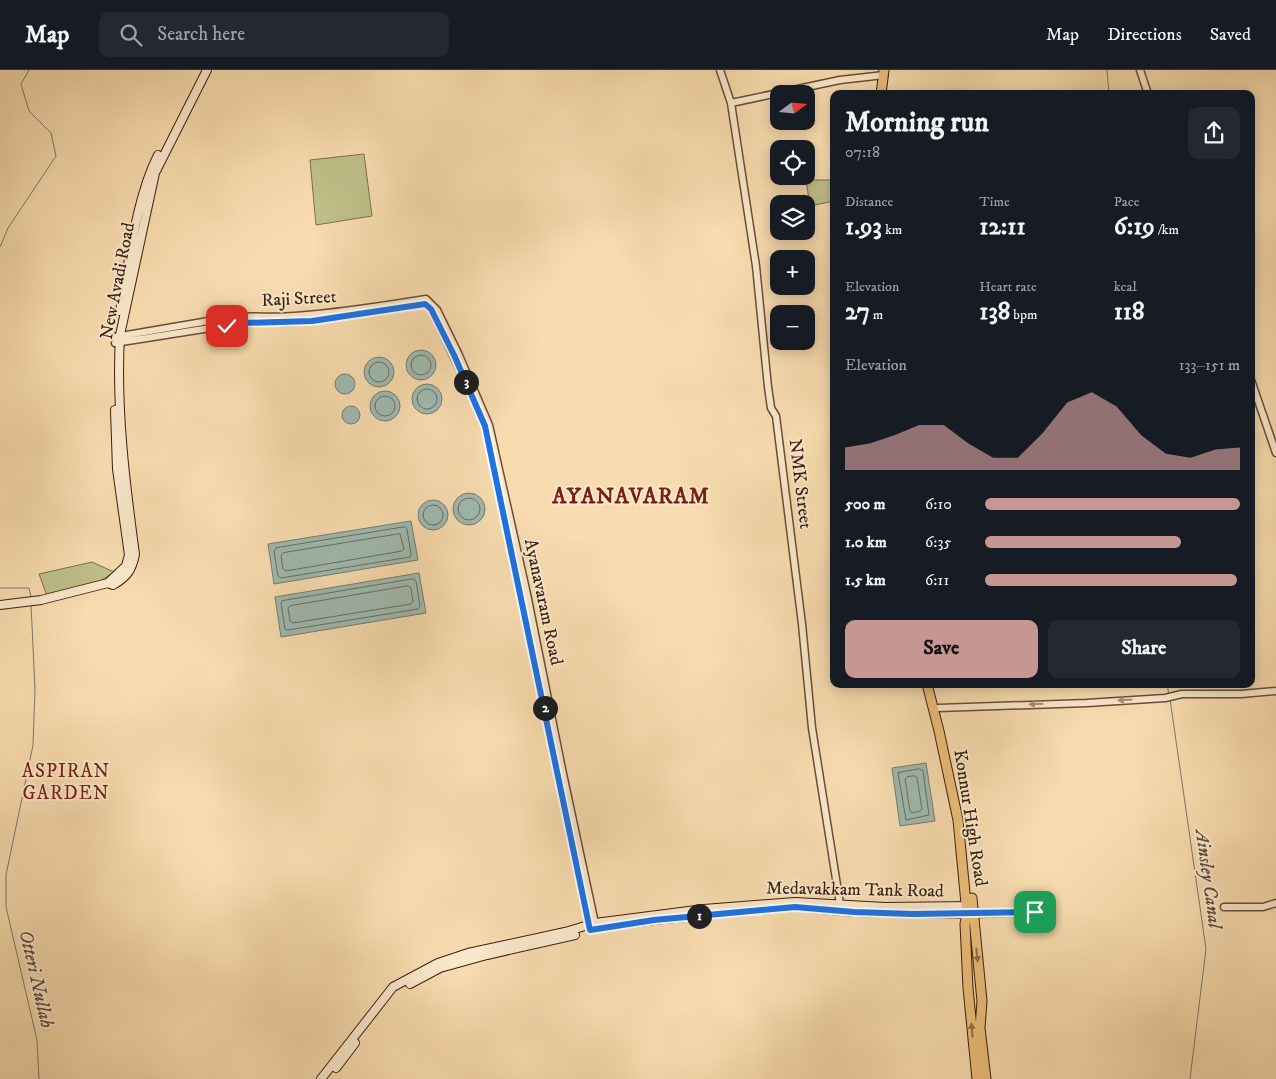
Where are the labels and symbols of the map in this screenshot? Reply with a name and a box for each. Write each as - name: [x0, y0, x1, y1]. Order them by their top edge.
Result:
- north arrow: [770, 85, 815, 130]
- street label: New Avadi Road: [96, 221, 140, 341]
- street label: Raji Street: [261, 286, 337, 312]
- pin: [206, 305, 248, 347]
- pin: 3: [454, 370, 478, 394]
- street label: NMK Street: [784, 438, 816, 530]
- district label: AYANAVARAM: [551, 483, 710, 510]
- street label: Ayanavaram Road: [519, 537, 567, 667]
- pin: 2: [532, 696, 558, 720]
- one-way arrow: [1117, 697, 1133, 705]
- one-way arrow: [1028, 701, 1044, 709]
- street label: Konnur High Road: [948, 748, 992, 888]
- district label: ASPIRAN GARDEN: [22, 760, 110, 805]
- water label: Ainsley Canal: [1189, 826, 1227, 932]
- street label: Medavakkam Tank Road: [766, 877, 944, 903]
- pin: [1014, 891, 1056, 933]
- pin: 1: [686, 904, 712, 928]
- water label: Otteri Nullah: [14, 928, 59, 1031]
- one-way arrow: [973, 947, 981, 963]
- one-way arrow: [968, 1022, 976, 1038]

